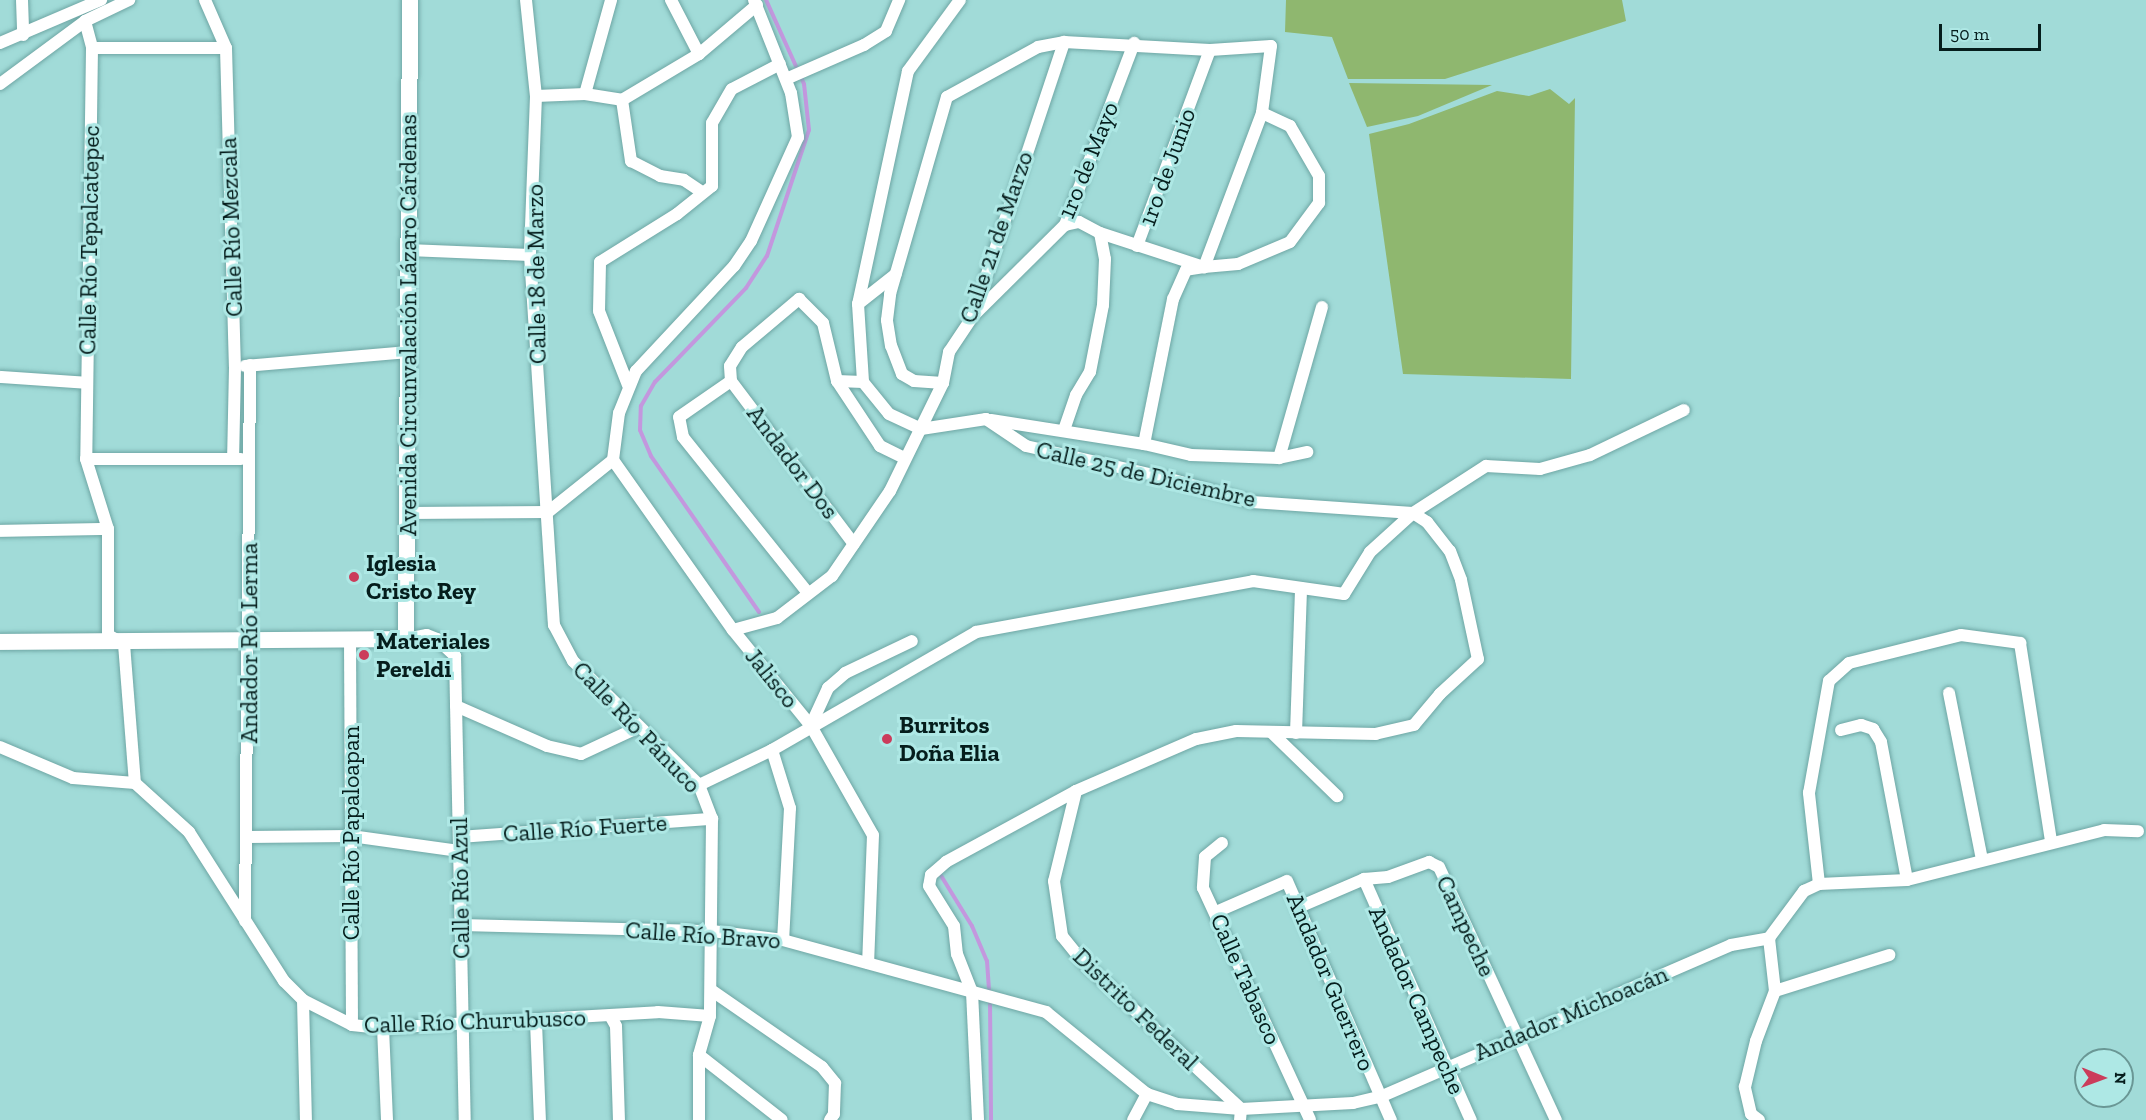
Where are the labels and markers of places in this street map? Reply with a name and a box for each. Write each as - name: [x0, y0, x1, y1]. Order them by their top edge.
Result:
- place label: Iglesia Cristo Rey: [366, 549, 476, 605]
- marker: Iglesia Cristo Rey: [347, 570, 361, 584]
- place label: Materiales Pereldi: [376, 627, 490, 683]
- marker: Materiales Pereldi: [357, 648, 371, 662]
- place label: Burritos Doña Elia: [899, 711, 1000, 767]
- marker: Burritos Doña Elia: [880, 732, 894, 746]

